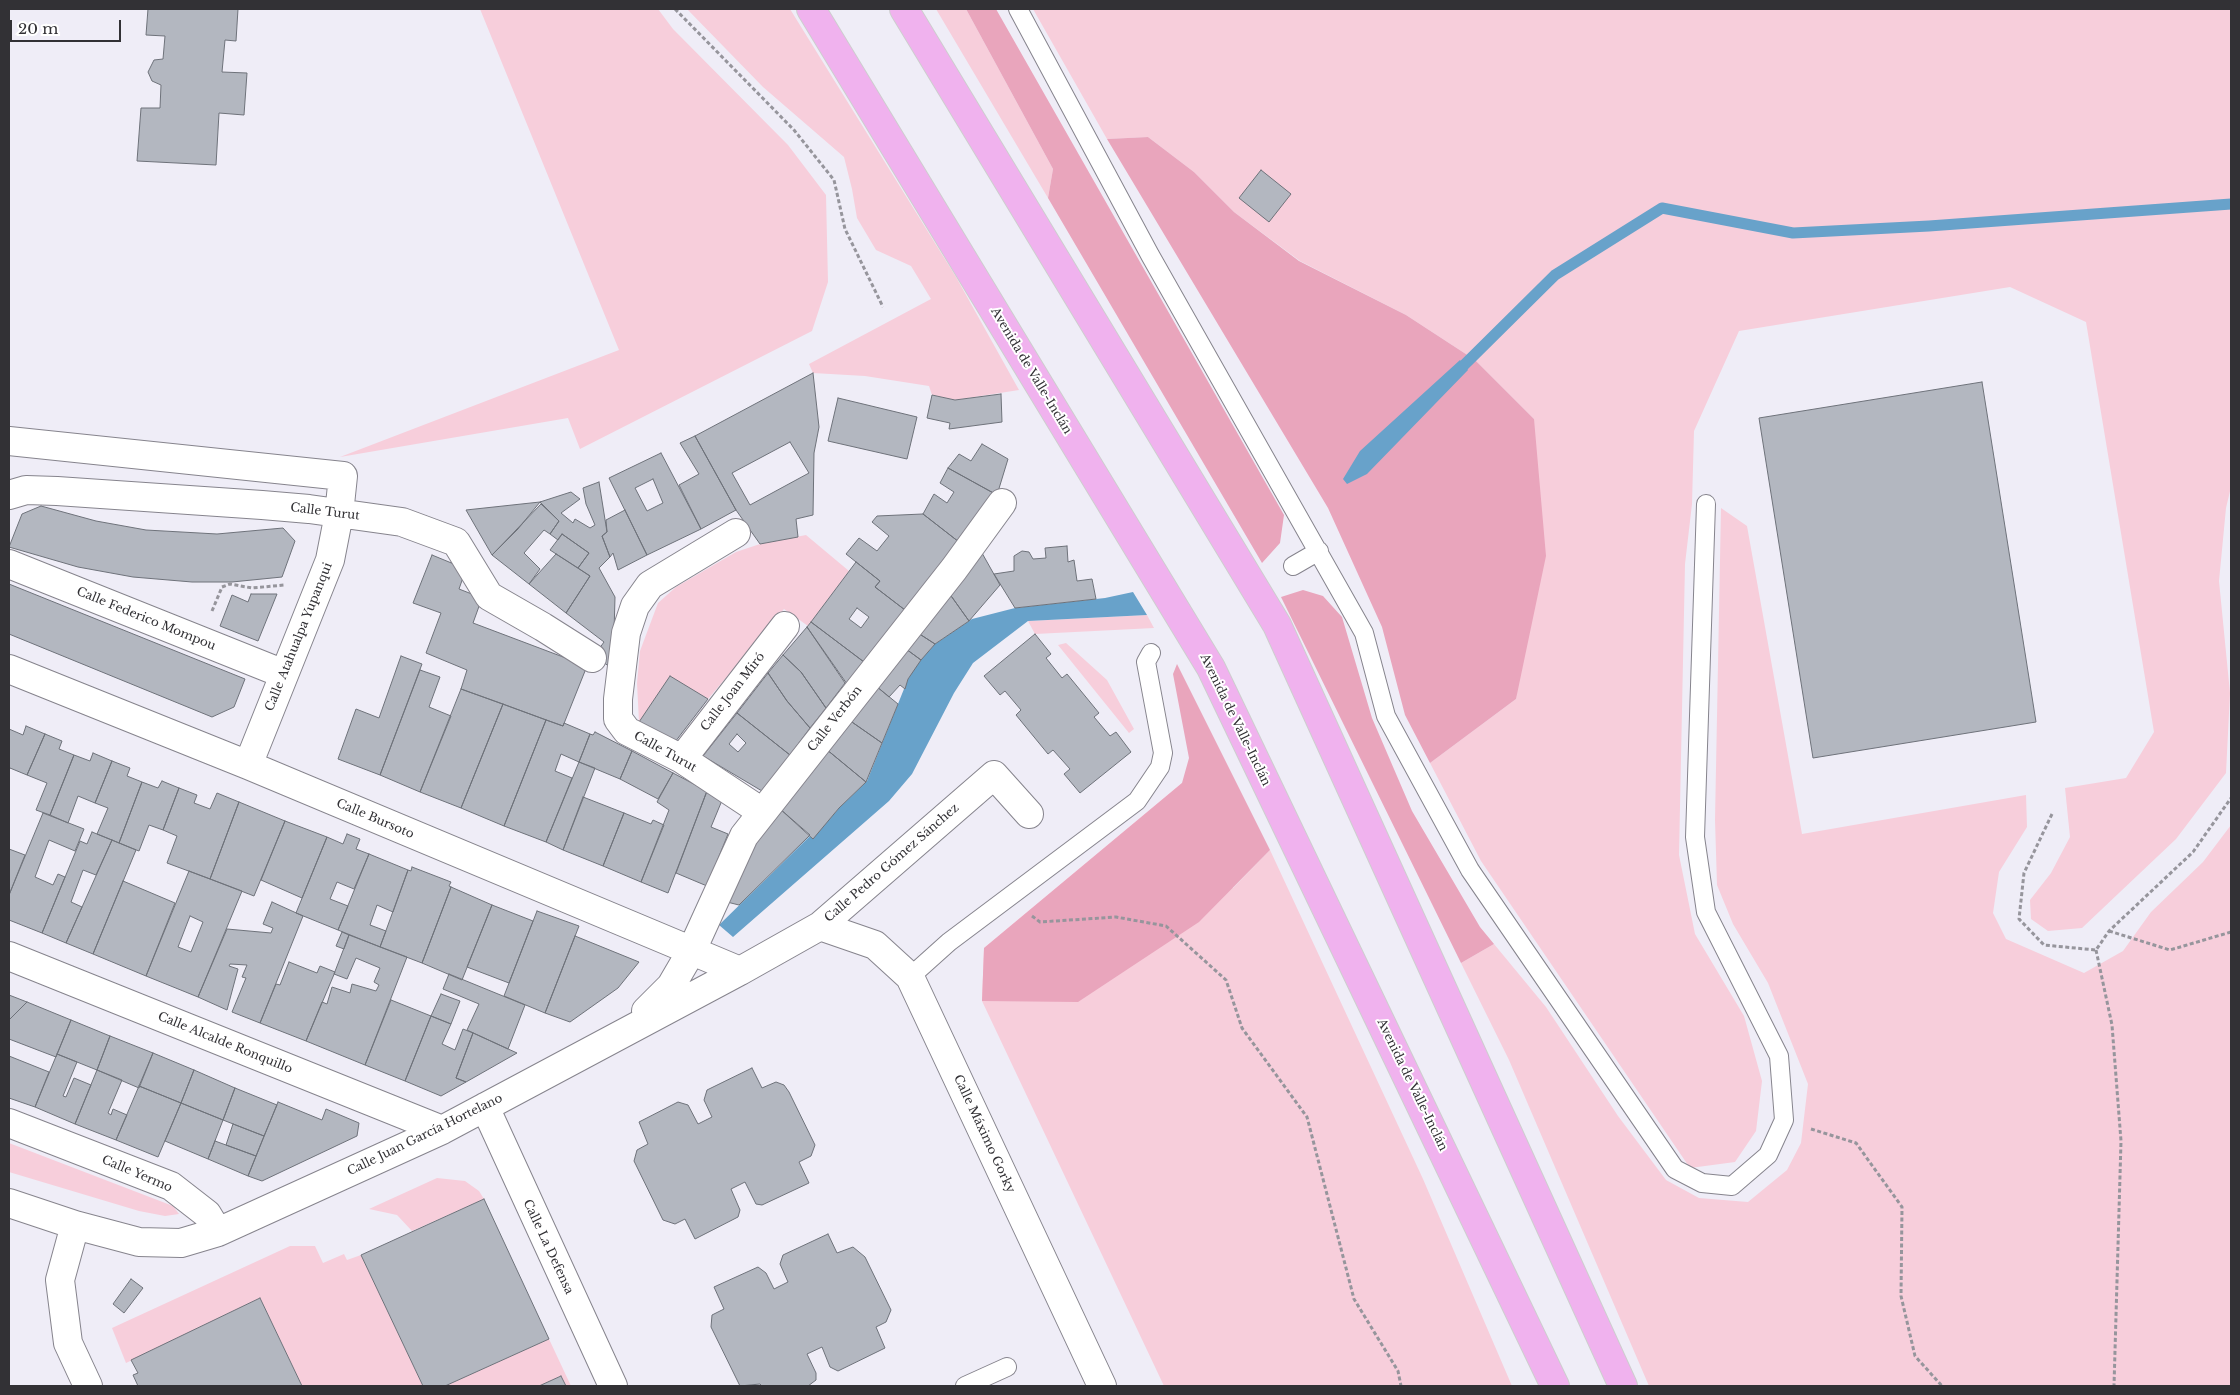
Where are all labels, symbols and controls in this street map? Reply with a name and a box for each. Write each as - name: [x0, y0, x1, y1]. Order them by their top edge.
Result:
- scale bar: [12, 10, 124, 42]
- text: 20 m: [18, 19, 58, 38]
- street label: Avenida de Valle-Inclán: [987, 305, 1075, 437]
- street label: Calle Turut: [290, 501, 360, 523]
- street label: Calle Atahualpa Yupanqui: [263, 561, 335, 713]
- street label: Calle Federico Mompou: [74, 584, 218, 654]
- street label: Calle Joan Miró: [698, 650, 768, 734]
- street label: Avenida de Valle-Inclán: [1197, 652, 1273, 788]
- street label: Calle Verbón: [805, 683, 865, 755]
- street label: Calle Turut: [631, 729, 699, 775]
- street label: Calle Bursoto: [334, 796, 416, 842]
- street label: Calle Pedro Gómez Sánchez: [822, 801, 962, 925]
- street label: Calle Alcalde Ronquillo: [156, 1009, 294, 1077]
- street label: Avenida de Valle-Inclán: [1374, 1017, 1450, 1153]
- street label: Calle Máximo Gorky: [950, 1073, 1018, 1195]
- street label: Calle Juan García Hortelano: [345, 1091, 505, 1179]
- street label: Calle Yermo: [100, 1153, 174, 1195]
- street label: Calle La Defensa: [520, 1197, 576, 1297]

